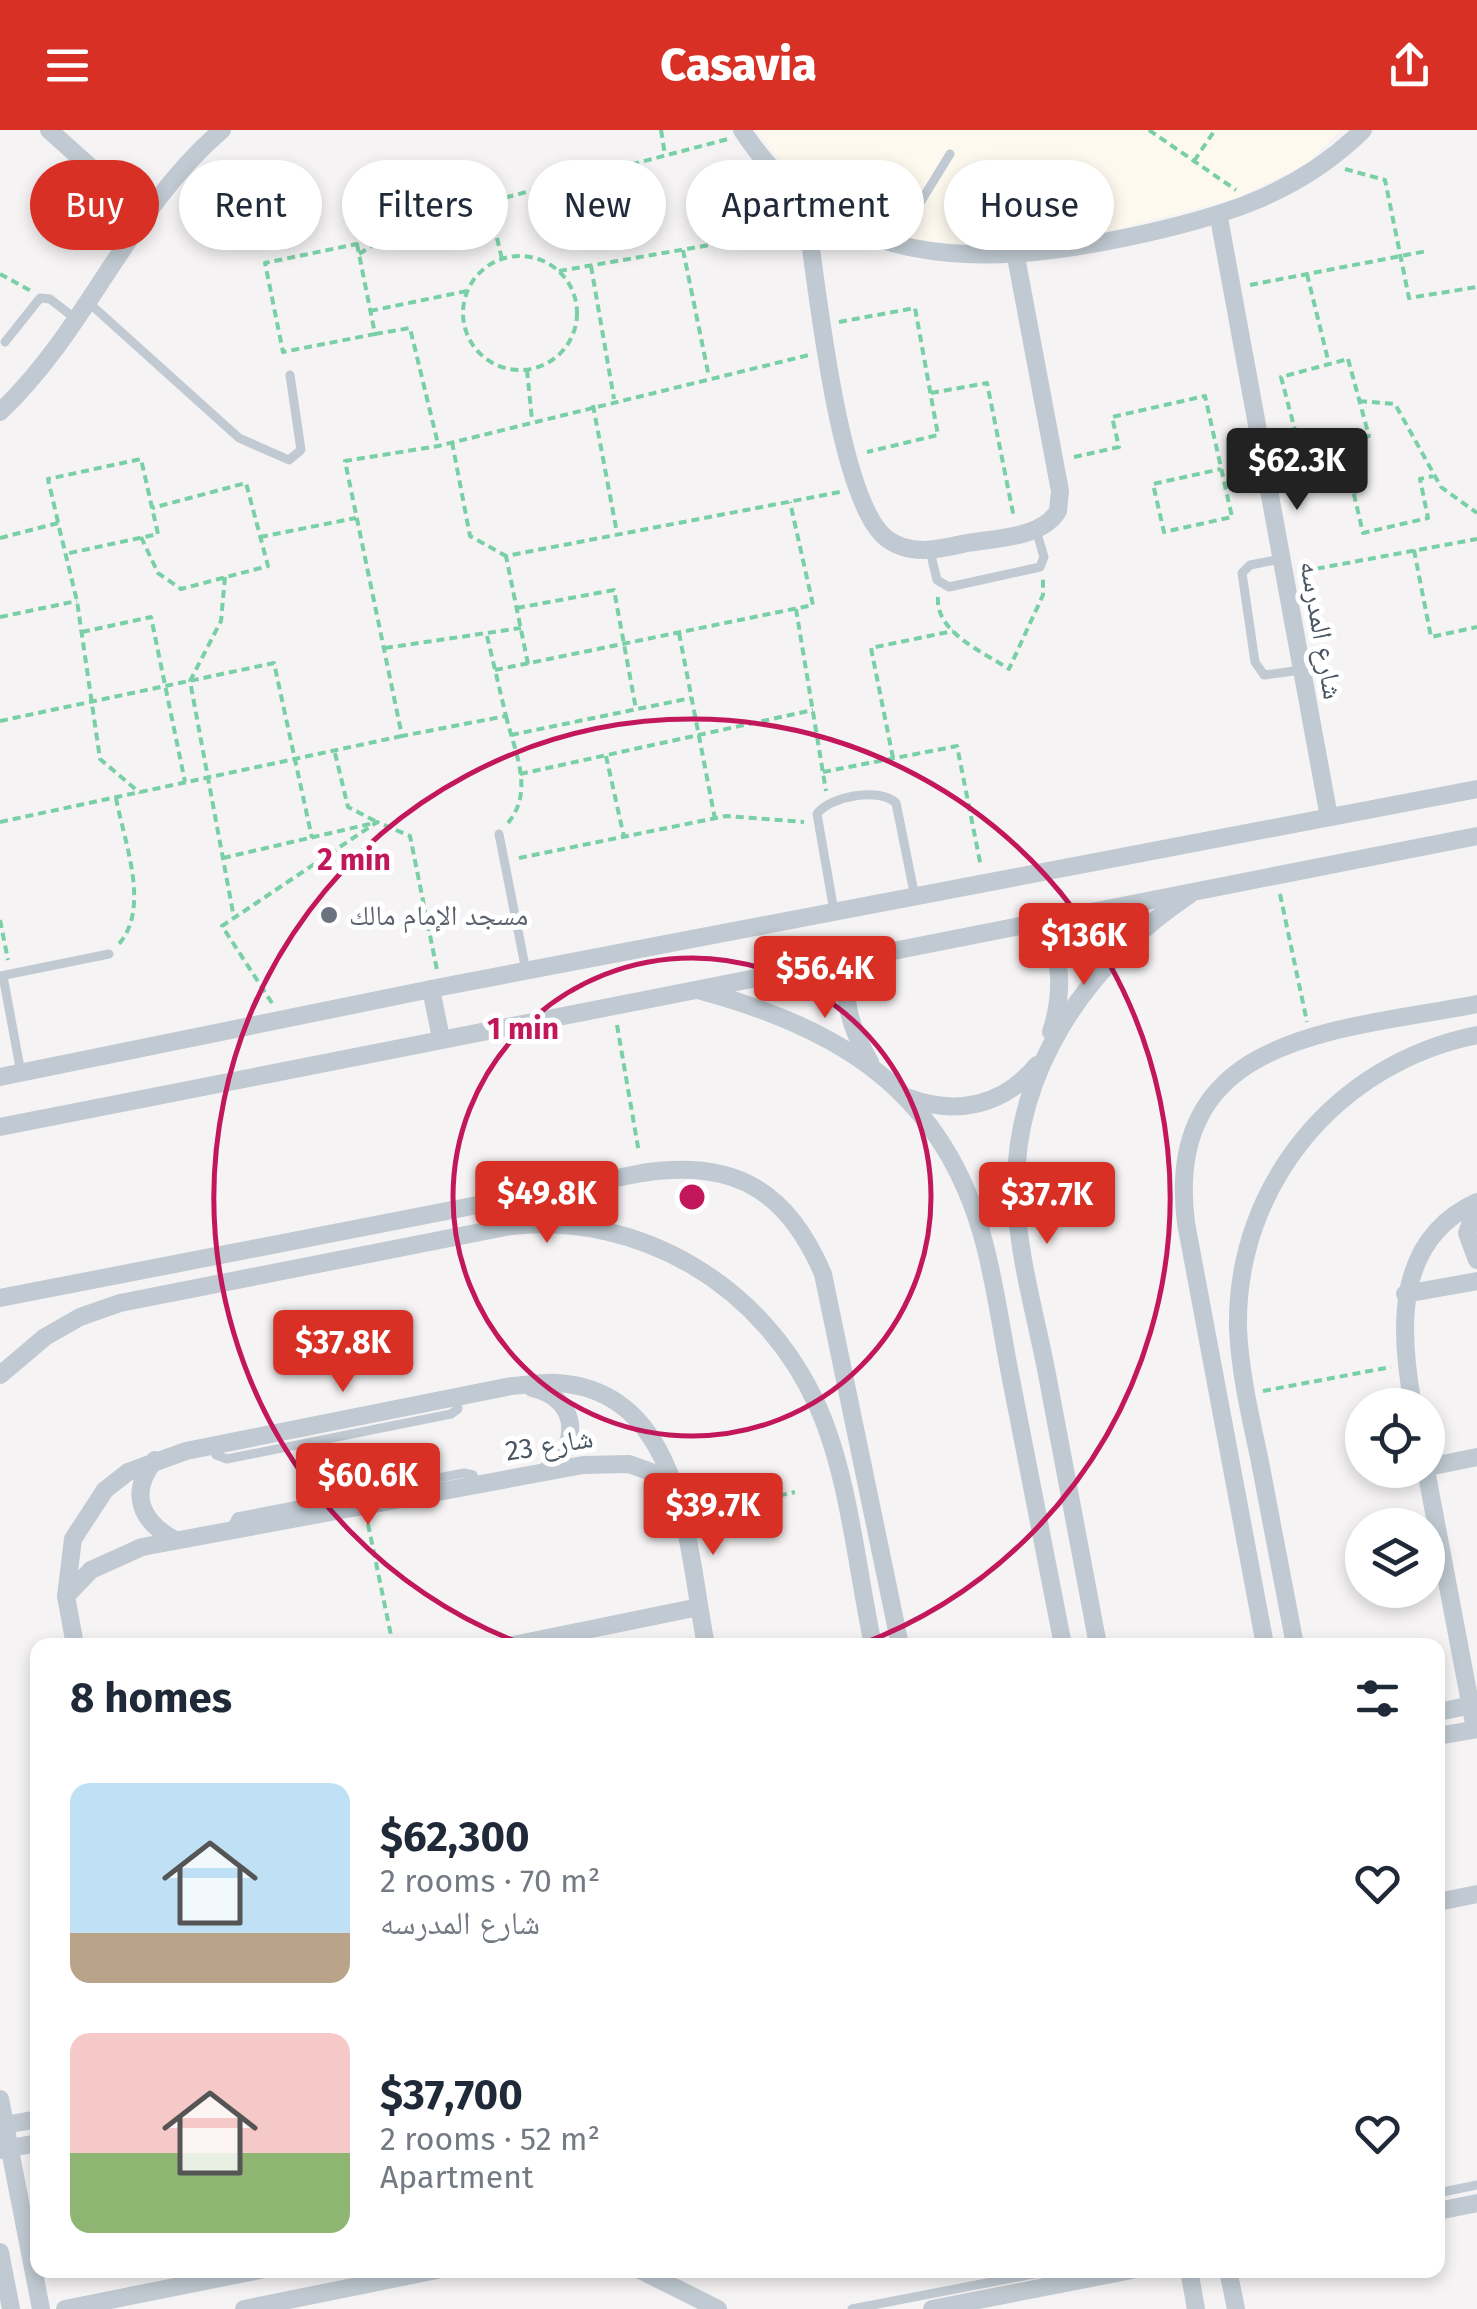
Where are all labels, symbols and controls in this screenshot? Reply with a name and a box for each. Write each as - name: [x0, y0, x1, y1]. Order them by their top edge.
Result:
- icon: menu: [40, 38, 95, 93]
- text: Casavia: [660, 38, 817, 92]
- icon: share: [1382, 38, 1437, 93]
- chip: Buy: [30, 160, 159, 250]
- chip: Rent: [179, 160, 322, 250]
- chip: Filters: [342, 160, 508, 250]
- chip: New: [528, 160, 666, 250]
- chip: Apartment: [686, 160, 924, 250]
- chip: House: [944, 160, 1114, 250]
- pin: $62.3K: [1216, 428, 1378, 513]
- text: $62.3K: [1249, 441, 1345, 479]
- street label: شارع المدرسه: [1292, 558, 1350, 702]
- text: 2 min: [317, 842, 391, 878]
- place label: مسجد الإمام مالك: [349, 899, 528, 934]
- pin: $136K: [1014, 903, 1154, 988]
- marker: مسجد الإمام مالك: [318, 904, 340, 926]
- text: $136K: [1041, 916, 1127, 954]
- pin: $56.4K: [744, 936, 906, 1021]
- text: $56.4K: [776, 949, 874, 987]
- text: 1 min: [487, 1011, 559, 1047]
- pin: $49.8K: [466, 1161, 628, 1246]
- pin: $37.7K: [966, 1162, 1128, 1247]
- text: $49.8K: [497, 1174, 597, 1212]
- text: $37.7K: [1001, 1175, 1093, 1213]
- centre of rings: [674, 1179, 710, 1215]
- pin: $37.8K: [262, 1310, 424, 1395]
- text: $37.8K: [295, 1323, 391, 1361]
- map controls: [1345, 1388, 1445, 1608]
- button: locate: [1345, 1388, 1445, 1488]
- street label: شارع 23: [503, 1421, 595, 1469]
- pin: $60.6K: [287, 1443, 449, 1528]
- text: $60.6K: [318, 1456, 418, 1494]
- pin: $39.7K: [632, 1473, 794, 1558]
- text: $39.7K: [666, 1486, 760, 1524]
- button: layers: [1345, 1508, 1445, 1608]
- icon: filters: [1350, 1671, 1405, 1726]
- text: 8 homes: [70, 1673, 232, 1723]
- text: $62,300: [380, 1812, 530, 1862]
- icon: home: [150, 1823, 270, 1943]
- icon: heart: [1350, 1856, 1405, 1911]
- text: 2 rooms · 70 m²: [380, 1862, 600, 1900]
- text: شارع المدرسه: [380, 1904, 540, 1942]
- text: $37,700: [380, 2070, 523, 2120]
- icon: home: [150, 2073, 270, 2193]
- icon: heart: [1350, 2106, 1405, 2161]
- text: 2 rooms · 52 m²: [380, 2120, 600, 2158]
- text: Apartment: [380, 2158, 534, 2196]

